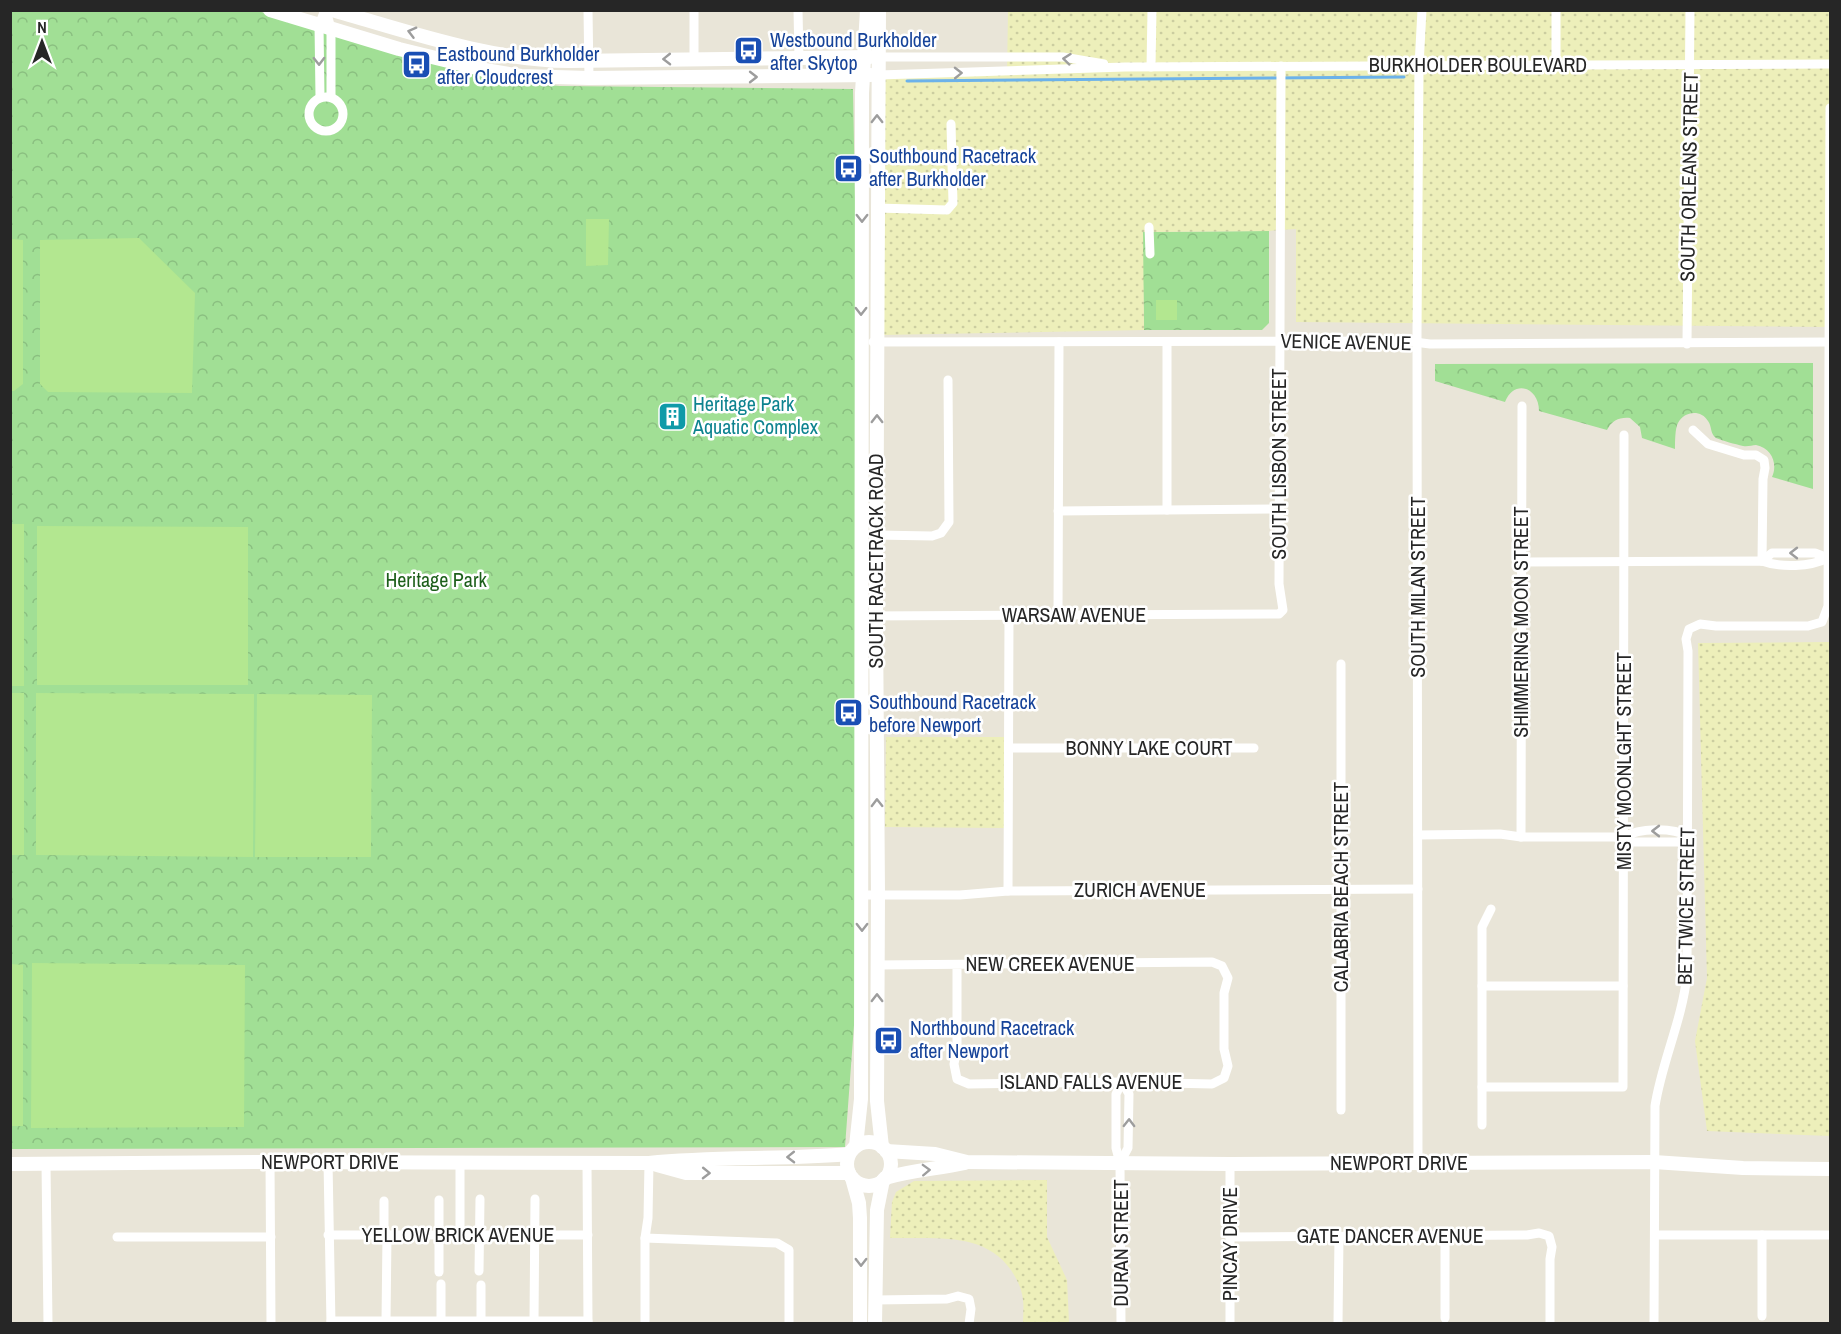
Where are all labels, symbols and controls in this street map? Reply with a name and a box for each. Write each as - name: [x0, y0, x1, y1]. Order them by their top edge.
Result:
- north arrow: [12, 12, 72, 72]
- text: N: [37, 16, 47, 38]
- place label: Westbound Burkholder after Skytop: [770, 26, 937, 76]
- one-way arrow: [407, 27, 417, 40]
- bus stop icon: Westbound Burkholder after Skytop: [733, 35, 765, 67]
- place label: Eastbound Burkholder after Cloudcrest: [437, 40, 600, 90]
- bus stop icon: Eastbound Burkholder after Cloudcrest: [400, 49, 432, 81]
- street label: BURKHOLDER BOULEVARD: [1369, 51, 1587, 78]
- one-way arrow: [662, 53, 671, 65]
- one-way arrow: [1062, 53, 1071, 65]
- one-way arrow: [313, 57, 326, 66]
- one-way arrow: [954, 67, 963, 79]
- one-way arrow: [748, 71, 757, 83]
- street label: SOUTH ORLEANS STREET: [1673, 72, 1704, 282]
- one-way arrow: [871, 114, 883, 123]
- place label: Southbound Racetrack after Burkholder: [869, 142, 1037, 192]
- bus stop icon: Southbound Racetrack after Burkholder: [832, 152, 864, 184]
- one-way arrow: [856, 214, 868, 223]
- one-way arrow: [855, 307, 868, 316]
- street label: VENICE AVENUE: [1280, 327, 1412, 356]
- street label: SOUTH LISBON STREET: [1265, 368, 1292, 560]
- place label: Heritage Park Aquatic Complex: [692, 390, 819, 440]
- building icon: Heritage Park Aquatic Complex: [656, 400, 688, 432]
- one-way arrow: [871, 414, 883, 423]
- street label: SOUTH RACETRACK ROAD: [862, 453, 889, 669]
- street label: SOUTH MILAN STREET: [1404, 496, 1431, 678]
- street label: SHIMMERING MOON STREET: [1507, 506, 1534, 738]
- one-way arrow: [1790, 547, 1799, 559]
- park label: Heritage Park: [385, 566, 487, 593]
- street label: WARSAW AVENUE: [1002, 601, 1146, 628]
- street label: MISTY MOONLGHT STREET: [1610, 652, 1637, 870]
- place label: Southbound Racetrack before Newport: [869, 688, 1037, 738]
- bus stop icon: Southbound Racetrack before Newport: [832, 697, 864, 729]
- street label: BONNY LAKE COURT: [1065, 734, 1233, 761]
- street label: CALABRIA BEACH STREET: [1327, 782, 1354, 992]
- one-way arrow: [871, 798, 883, 807]
- one-way arrow: [1651, 825, 1660, 837]
- street label: BET TWICE STREET: [1671, 827, 1700, 985]
- street label: ZURICH AVENUE: [1074, 876, 1206, 903]
- one-way arrow: [856, 922, 868, 931]
- street label: NEW CREEK AVENUE: [965, 950, 1135, 977]
- one-way arrow: [871, 993, 883, 1002]
- place label: Northbound Racetrack after Newport: [910, 1014, 1075, 1064]
- bus stop icon: Northbound Racetrack after Newport: [873, 1024, 905, 1056]
- street label: ISLAND FALLS AVENUE: [1000, 1068, 1182, 1095]
- one-way arrow: [1122, 1118, 1135, 1127]
- street label: NEWPORT DRIVE: [261, 1148, 399, 1175]
- street label: NEWPORT DRIVE: [1330, 1149, 1468, 1176]
- one-way arrow: [786, 1151, 795, 1163]
- one-way arrow: [922, 1164, 931, 1176]
- one-way arrow: [702, 1167, 711, 1179]
- street label: DURAN STREET: [1107, 1179, 1134, 1307]
- street label: PINCAY DRIVE: [1216, 1187, 1243, 1301]
- street label: YELLOW BRICK AVENUE: [362, 1221, 554, 1248]
- street label: GATE DANCER AVENUE: [1296, 1222, 1484, 1249]
- one-way arrow: [855, 1257, 867, 1266]

